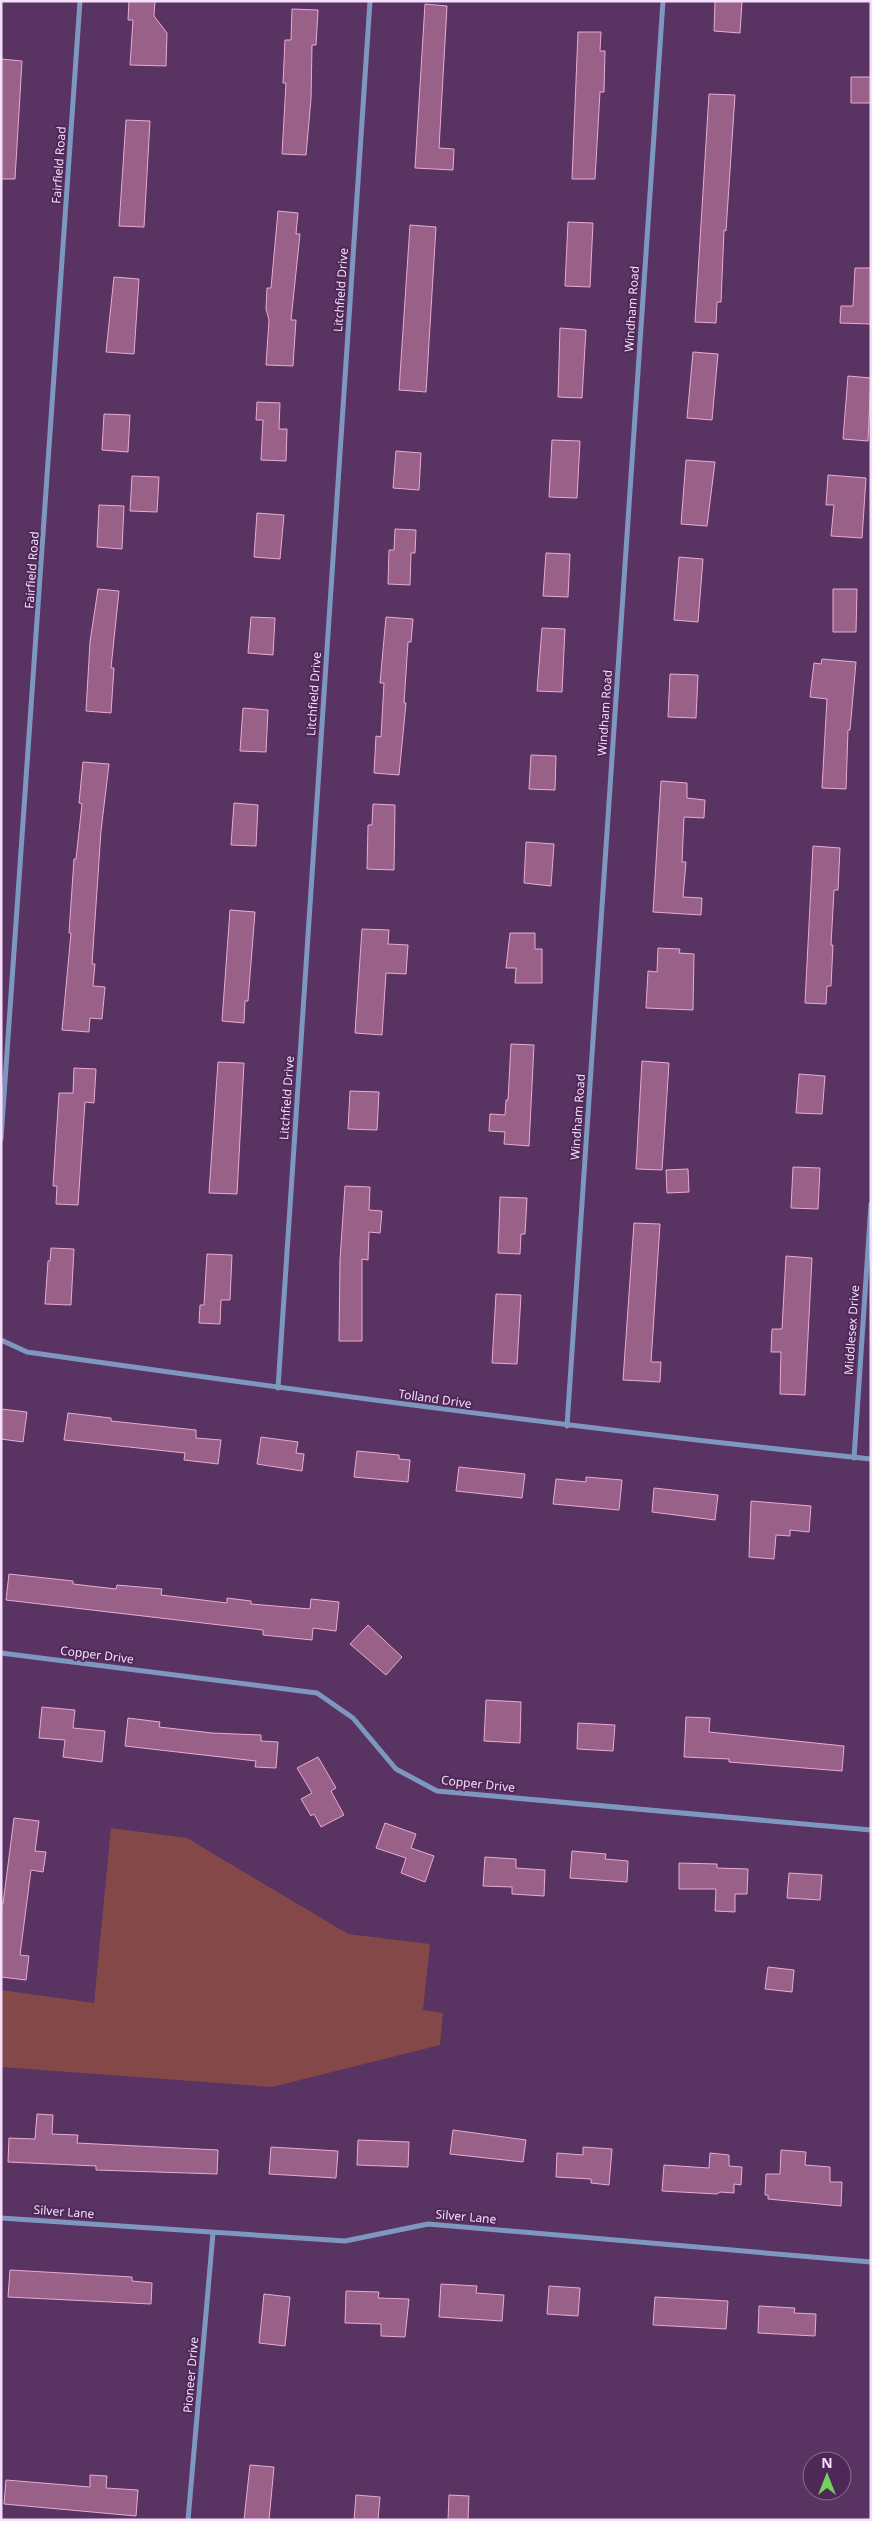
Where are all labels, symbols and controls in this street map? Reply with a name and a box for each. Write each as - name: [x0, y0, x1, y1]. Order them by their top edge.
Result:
- street label: Fairfield Road: [47, 126, 70, 204]
- street label: Litchfield Drive: [329, 247, 352, 333]
- street label: Windham Road: [620, 265, 643, 353]
- street label: Fairfield Road: [20, 531, 43, 609]
- street label: Litchfield Drive: [302, 651, 325, 737]
- street label: Windham Road: [593, 669, 616, 757]
- street label: Litchfield Drive: [275, 1055, 298, 1141]
- street label: Windham Road: [566, 1073, 589, 1161]
- street label: Middlesex Drive: [840, 1284, 863, 1375]
- street label: Tolland Drive: [397, 1385, 473, 1412]
- street label: Copper Drive: [59, 1642, 135, 1667]
- street label: Copper Drive: [440, 1771, 516, 1796]
- street label: Silver Lane: [33, 2201, 95, 2222]
- street label: Silver Lane: [435, 2205, 497, 2228]
- street label: Pioneer Drive: [179, 2336, 202, 2414]
- north arrow: [802, 2451, 852, 2501]
- text: N: [821, 2453, 833, 2472]

